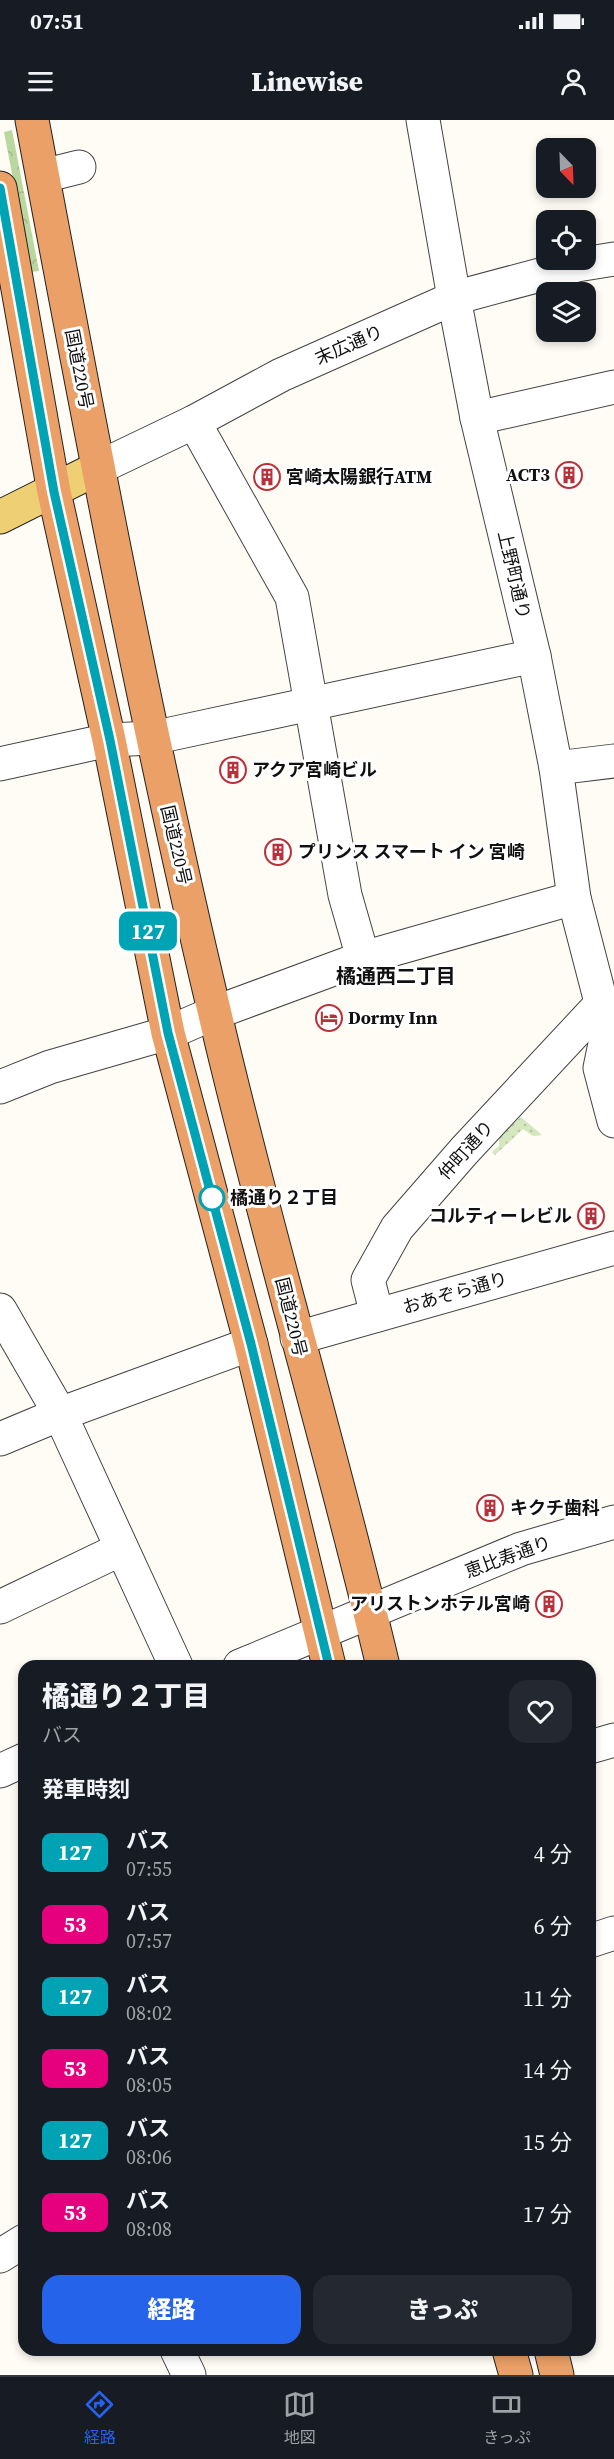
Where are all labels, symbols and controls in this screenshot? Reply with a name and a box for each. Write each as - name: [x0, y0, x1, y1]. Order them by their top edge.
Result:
- text: 07:51: [30, 6, 84, 36]
- text: Linewise: [251, 63, 363, 100]
- icon: menu: [24, 65, 57, 98]
- icon: person: [557, 65, 590, 98]
- north arrow: [536, 138, 596, 198]
- map controls: [536, 138, 596, 342]
- button: locate: [536, 210, 596, 270]
- button: layers: [536, 282, 596, 342]
- street label: 末広通り: [311, 318, 387, 371]
- street label: 国道220号: [59, 327, 99, 411]
- building icon: ACT3: [554, 460, 584, 490]
- building icon: 宮崎太陽銀行ATM: [252, 462, 282, 492]
- place label: ACT3: [506, 462, 550, 487]
- place label: 宮崎太陽銀行ATM: [286, 464, 432, 489]
- street label: 上野町通り: [492, 528, 537, 622]
- building icon: アクア宮崎ビル: [218, 755, 248, 785]
- place label: アクア宮崎ビル: [252, 757, 377, 782]
- street label: 国道220号: [155, 803, 198, 887]
- building icon: プリンス スマート イン 宮崎: [263, 837, 293, 867]
- place label: プリンス スマート イン 宮崎: [298, 839, 525, 864]
- line badge: 127: [114, 912, 182, 950]
- text: 127: [131, 917, 165, 946]
- district label: 橘通西二丁目: [336, 962, 456, 990]
- hotel icon: Dormy Inn: [314, 1003, 344, 1033]
- place label: Dormy Inn: [348, 1005, 438, 1030]
- street label: 仲町通り: [432, 1115, 499, 1185]
- marker: 橘通り２丁目: [199, 1185, 225, 1211]
- place label: 橘通り２丁目: [230, 1185, 338, 1210]
- building icon: コルティーレビル: [576, 1201, 606, 1231]
- place label: コルティーレビル: [429, 1203, 572, 1228]
- street label: おあぞら通り: [400, 1266, 510, 1319]
- street label: 国道220号: [270, 1275, 313, 1359]
- building icon: キクチ歯科: [475, 1493, 505, 1523]
- place label: キクチ歯科: [510, 1495, 600, 1520]
- street label: 恵比寿通り: [461, 1529, 554, 1584]
- building icon: アリストンホテル宮崎: [534, 1589, 564, 1619]
- place label: アリストンホテル宮崎: [350, 1591, 530, 1616]
- text: 橘通り２丁目: [42, 1677, 210, 1715]
- button: heart: [509, 1680, 572, 1743]
- text: バス: [42, 1721, 82, 1749]
- text: 発車時刻: [42, 1774, 130, 1804]
- text: バス: [126, 1825, 170, 1855]
- text: 127: [58, 1838, 92, 1867]
- text: 4 分: [534, 1839, 572, 1869]
- text: 07:55: [126, 1855, 172, 1883]
- text: バス: [126, 1897, 170, 1927]
- text: 53: [64, 1910, 86, 1939]
- text: 6 分: [534, 1911, 572, 1941]
- text: 07:57: [126, 1927, 172, 1955]
- text: バス: [126, 1969, 170, 1999]
- text: 127: [58, 1982, 92, 2011]
- text: 11 分: [523, 1983, 572, 2013]
- text: 08:02: [126, 1999, 172, 2027]
- text: バス: [126, 2041, 170, 2071]
- text: 53: [64, 2054, 86, 2083]
- text: 14 分: [523, 2055, 572, 2085]
- text: 08:05: [126, 2071, 172, 2099]
- text: バス: [126, 2113, 170, 2143]
- text: 127: [58, 2126, 92, 2155]
- text: 15 分: [523, 2127, 572, 2157]
- text: 08:06: [126, 2143, 172, 2171]
- text: バス: [126, 2185, 170, 2215]
- text: 53: [64, 2198, 86, 2227]
- text: 17 分: [523, 2199, 572, 2229]
- text: 08:08: [126, 2215, 172, 2243]
- button: 経路: [42, 2275, 301, 2344]
- button: きっぷ: [313, 2275, 572, 2344]
- tab: 経路: [83, 2388, 116, 2448]
- tab: 地図: [283, 2388, 316, 2448]
- tab: きっぷ: [483, 2388, 531, 2448]

